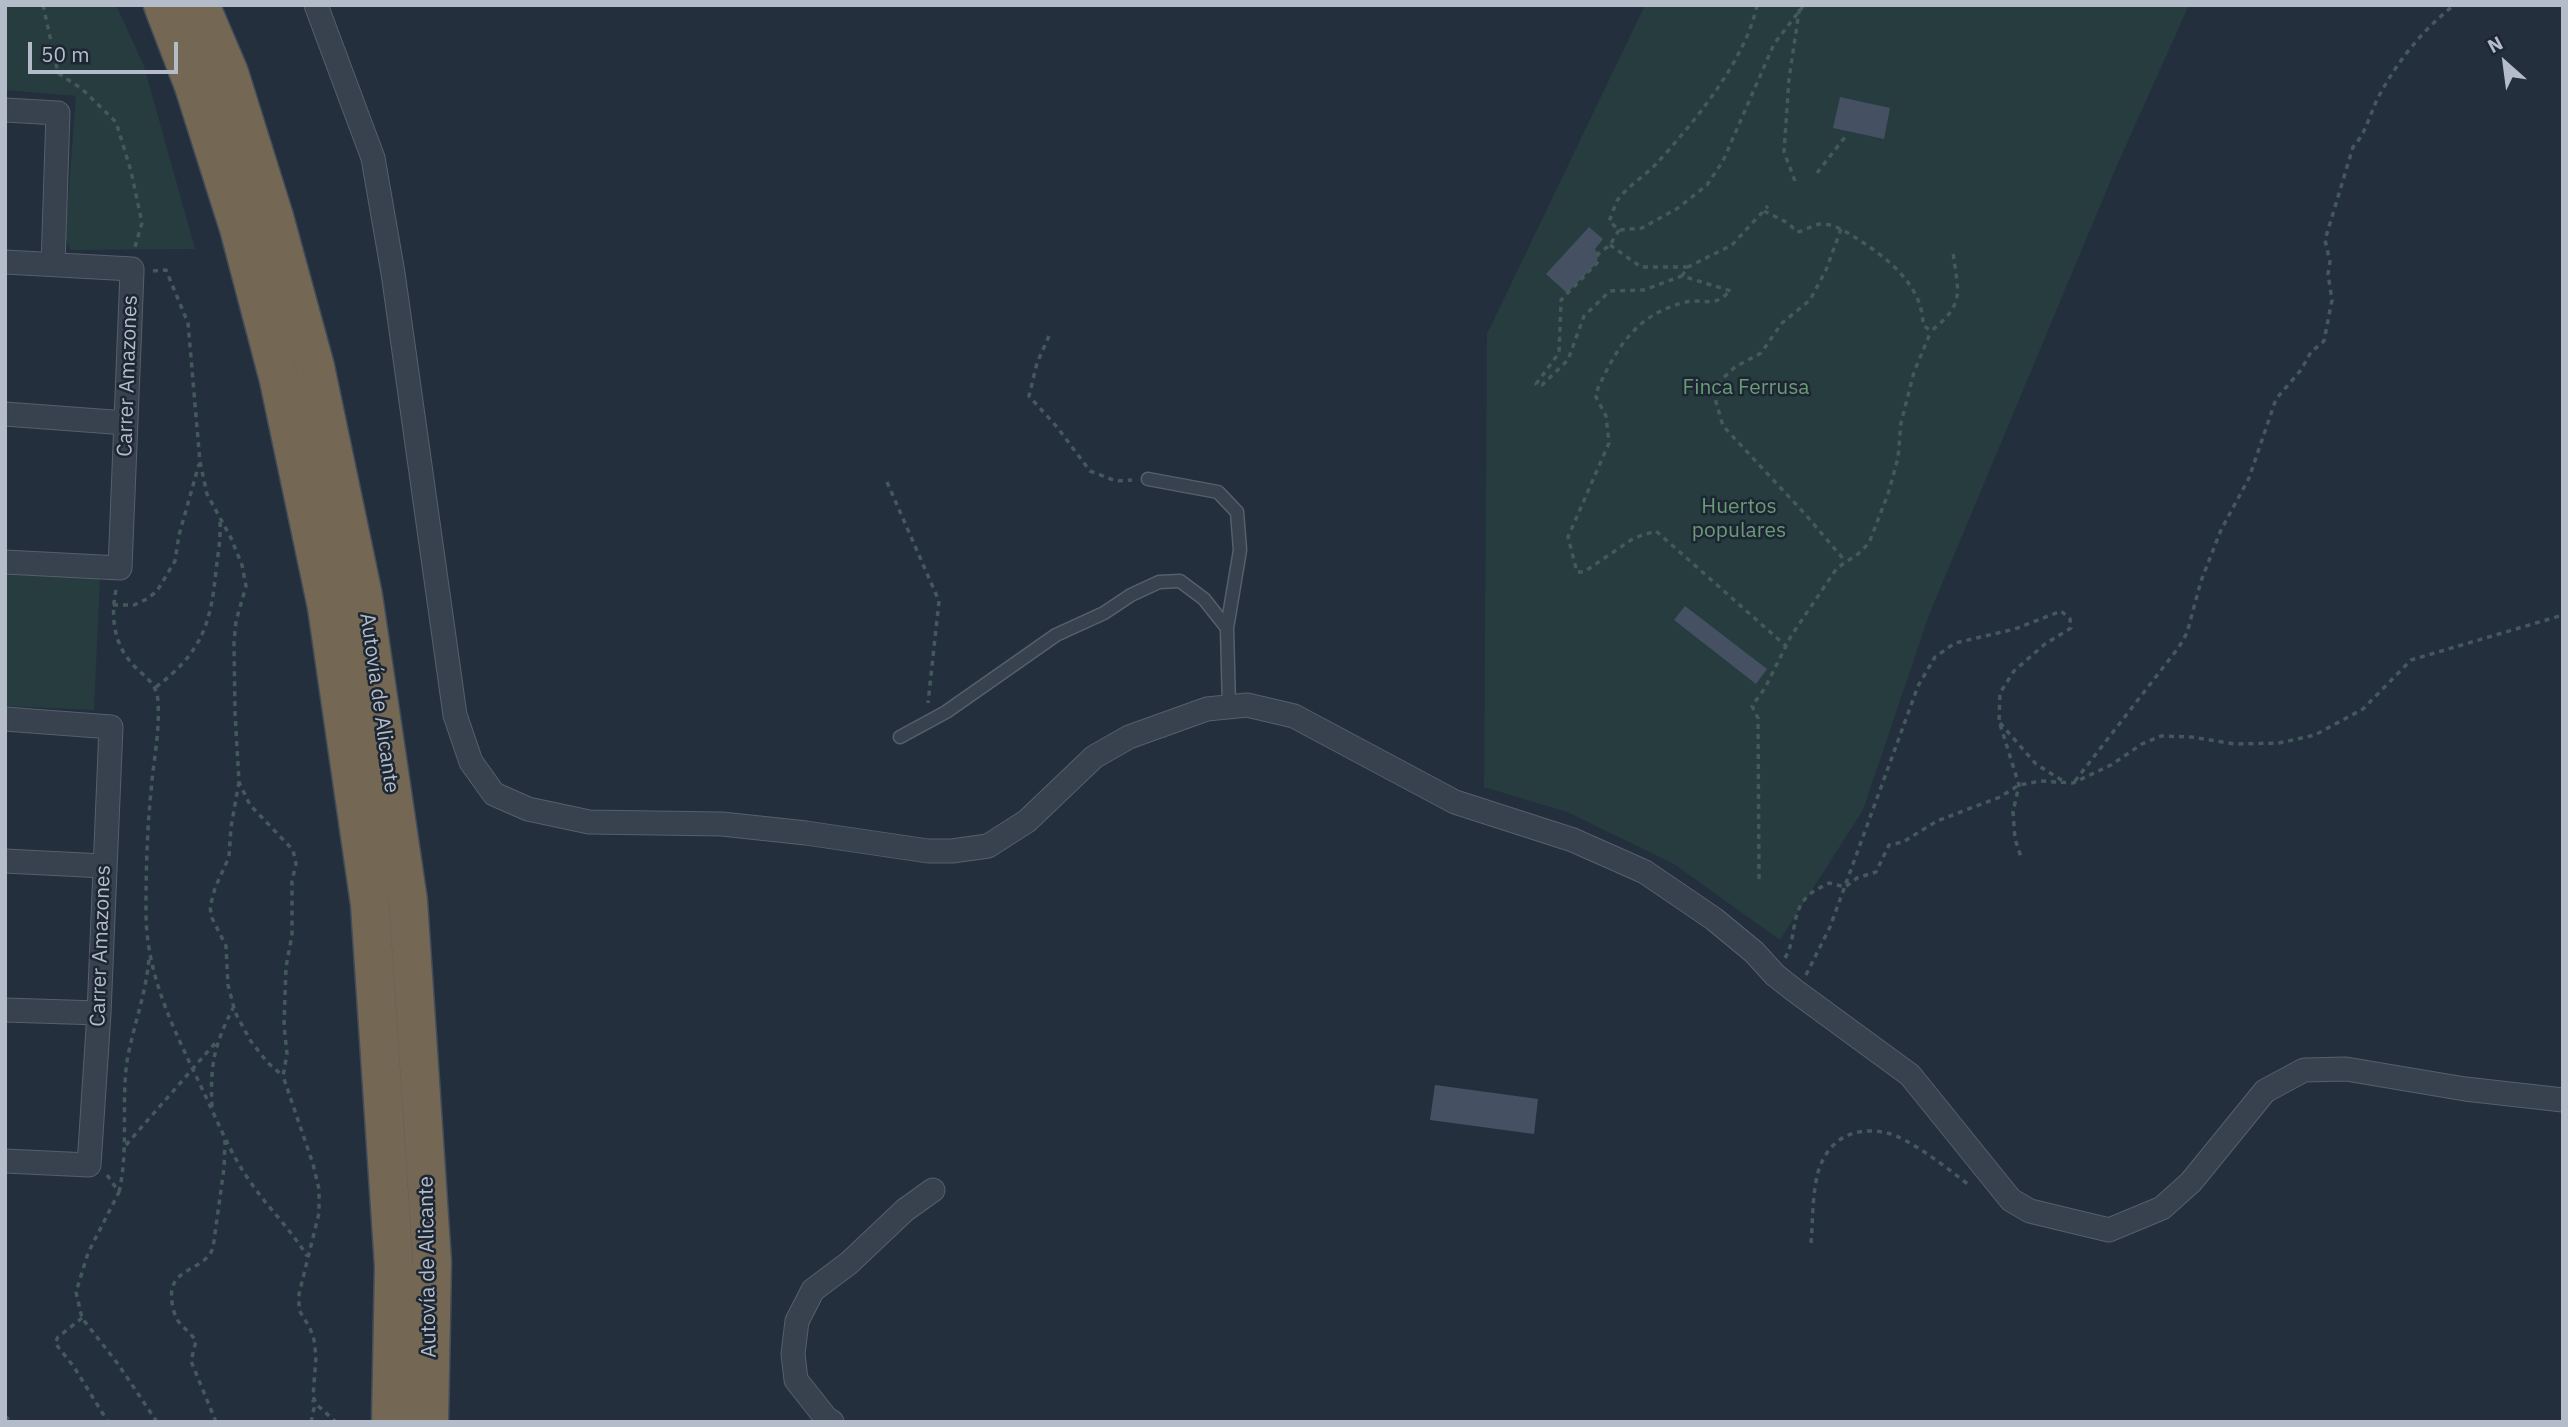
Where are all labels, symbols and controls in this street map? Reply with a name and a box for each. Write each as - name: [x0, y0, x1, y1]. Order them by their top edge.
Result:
- scale bar: [32, 28, 182, 72]
- north arrow: [2470, 28, 2540, 98]
- text: N: [2483, 31, 2507, 58]
- text: 50 m: [41, 40, 90, 68]
- street label: Carrer Amazones: [113, 295, 143, 457]
- park label: Finca Ferrusa: [1682, 375, 1810, 401]
- park label: Huertos populares: [1692, 494, 1786, 544]
- street label: Autovía de Alicante: [354, 611, 404, 795]
- street label: Carrer Amazones: [86, 865, 116, 1027]
- street label: Autovía de Alicante: [414, 1176, 442, 1358]

